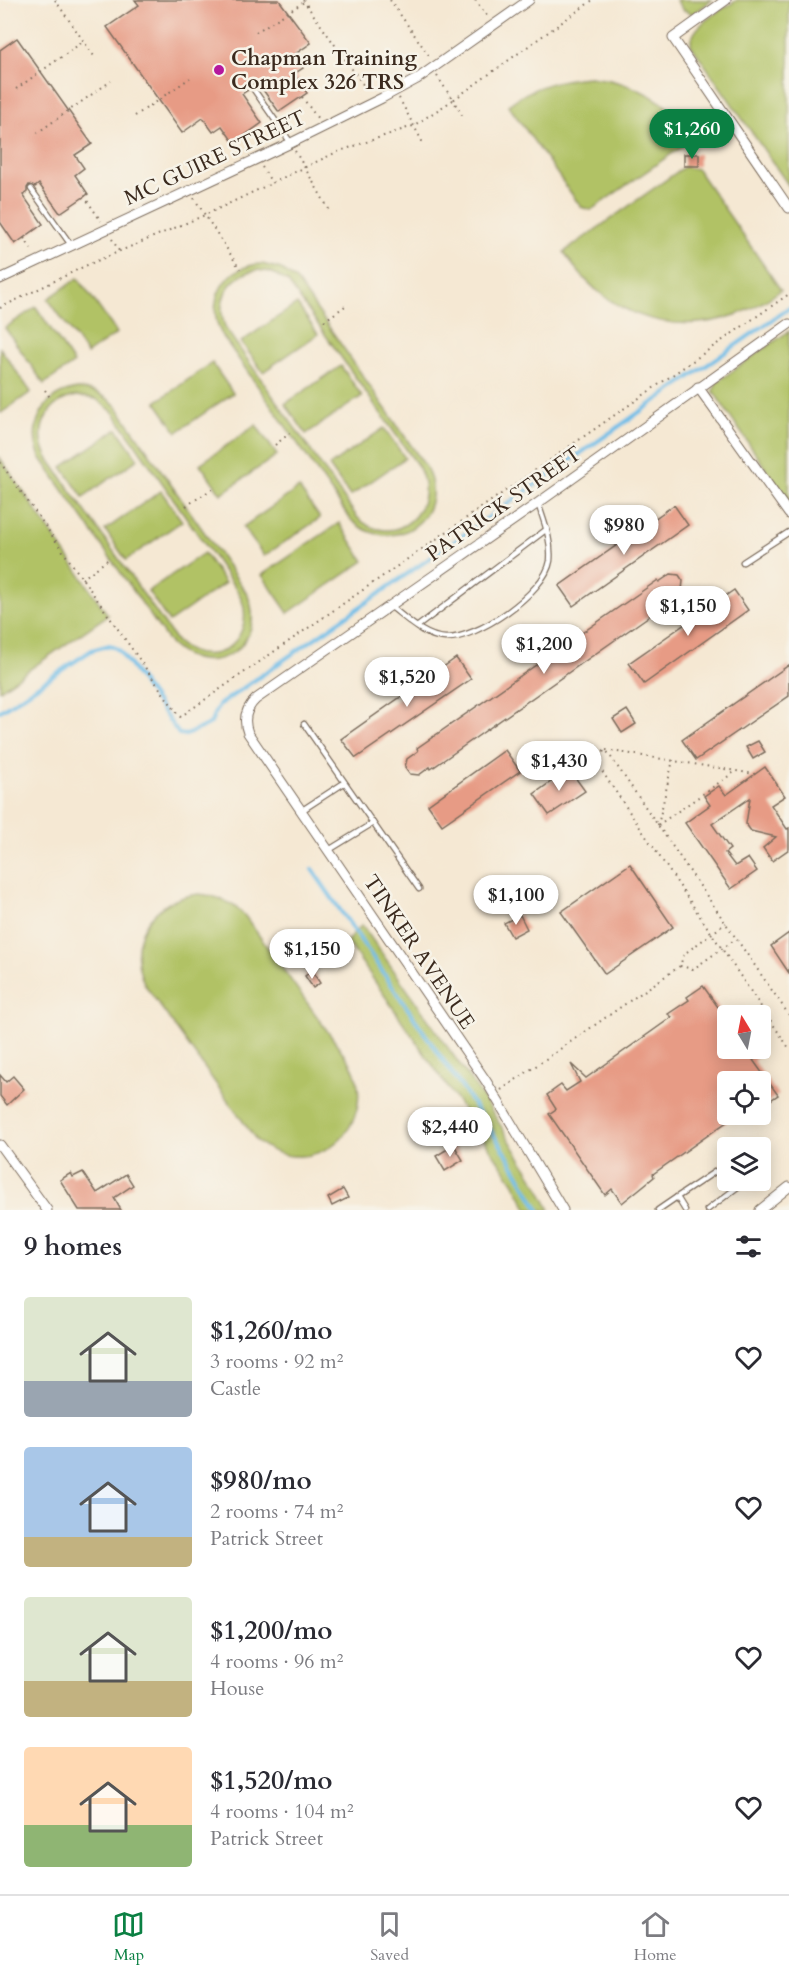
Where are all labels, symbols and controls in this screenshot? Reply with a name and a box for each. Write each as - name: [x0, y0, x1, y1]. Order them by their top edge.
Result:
- place label: Chapman Training Complex 326 TRS: [231, 44, 417, 97]
- marker: Chapman Training Complex 326 TRS: [212, 63, 226, 77]
- street label: MC GUIRE STREET: [119, 103, 311, 213]
- pin: $1,260: [643, 109, 741, 160]
- text: $1,260: [663, 115, 721, 142]
- street label: PATRICK STREET: [420, 439, 588, 569]
- pin: $980: [588, 505, 660, 556]
- text: $980: [604, 511, 644, 538]
- pin: $1,150: [639, 586, 737, 637]
- text: $1,150: [659, 592, 717, 619]
- pin: $1,200: [495, 624, 593, 675]
- text: $1,200: [515, 630, 573, 657]
- pin: $1,520: [358, 657, 456, 708]
- text: $1,520: [378, 663, 436, 690]
- pin: $1,430: [510, 741, 608, 792]
- text: $1,430: [530, 747, 588, 774]
- street label: TINKER AVENUE: [356, 869, 482, 1035]
- pin: $1,100: [467, 875, 565, 926]
- text: $1,100: [487, 881, 545, 908]
- pin: $1,150: [263, 929, 361, 980]
- text: $1,150: [283, 935, 341, 962]
- north arrow: [717, 1005, 771, 1059]
- map controls: [717, 1005, 771, 1191]
- button: locate: [717, 1071, 771, 1125]
- pin: $2,440: [401, 1107, 499, 1158]
- text: $2,440: [421, 1113, 479, 1140]
- button: layers: [717, 1137, 771, 1191]
- text: 9 homes: [24, 1229, 122, 1264]
- icon: filters: [732, 1230, 765, 1263]
- text: $1,260/mo: [210, 1313, 333, 1348]
- icon: home: [72, 1321, 144, 1393]
- icon: heart: [732, 1341, 765, 1374]
- text: 3 rooms · 92 m²: [210, 1348, 343, 1375]
- text: Castle: [210, 1375, 261, 1402]
- text: $980/mo: [210, 1463, 312, 1498]
- icon: home: [72, 1471, 144, 1543]
- icon: heart: [732, 1491, 765, 1524]
- text: 2 rooms · 74 m²: [210, 1498, 343, 1525]
- text: Patrick Street: [210, 1525, 323, 1552]
- text: $1,200/mo: [210, 1613, 333, 1648]
- icon: home: [72, 1621, 144, 1693]
- icon: heart: [732, 1641, 765, 1674]
- text: 4 rooms · 96 m²: [210, 1648, 343, 1675]
- text: House: [210, 1675, 264, 1702]
- text: $1,520/mo: [210, 1763, 333, 1798]
- icon: home: [72, 1771, 144, 1843]
- icon: heart: [732, 1791, 765, 1824]
- text: 4 rooms · 104 m²: [210, 1798, 354, 1825]
- text: Patrick Street: [210, 1825, 323, 1852]
- tab: Map: [112, 1908, 145, 1966]
- tab: Saved: [370, 1908, 409, 1966]
- tab: Home: [634, 1908, 677, 1966]

